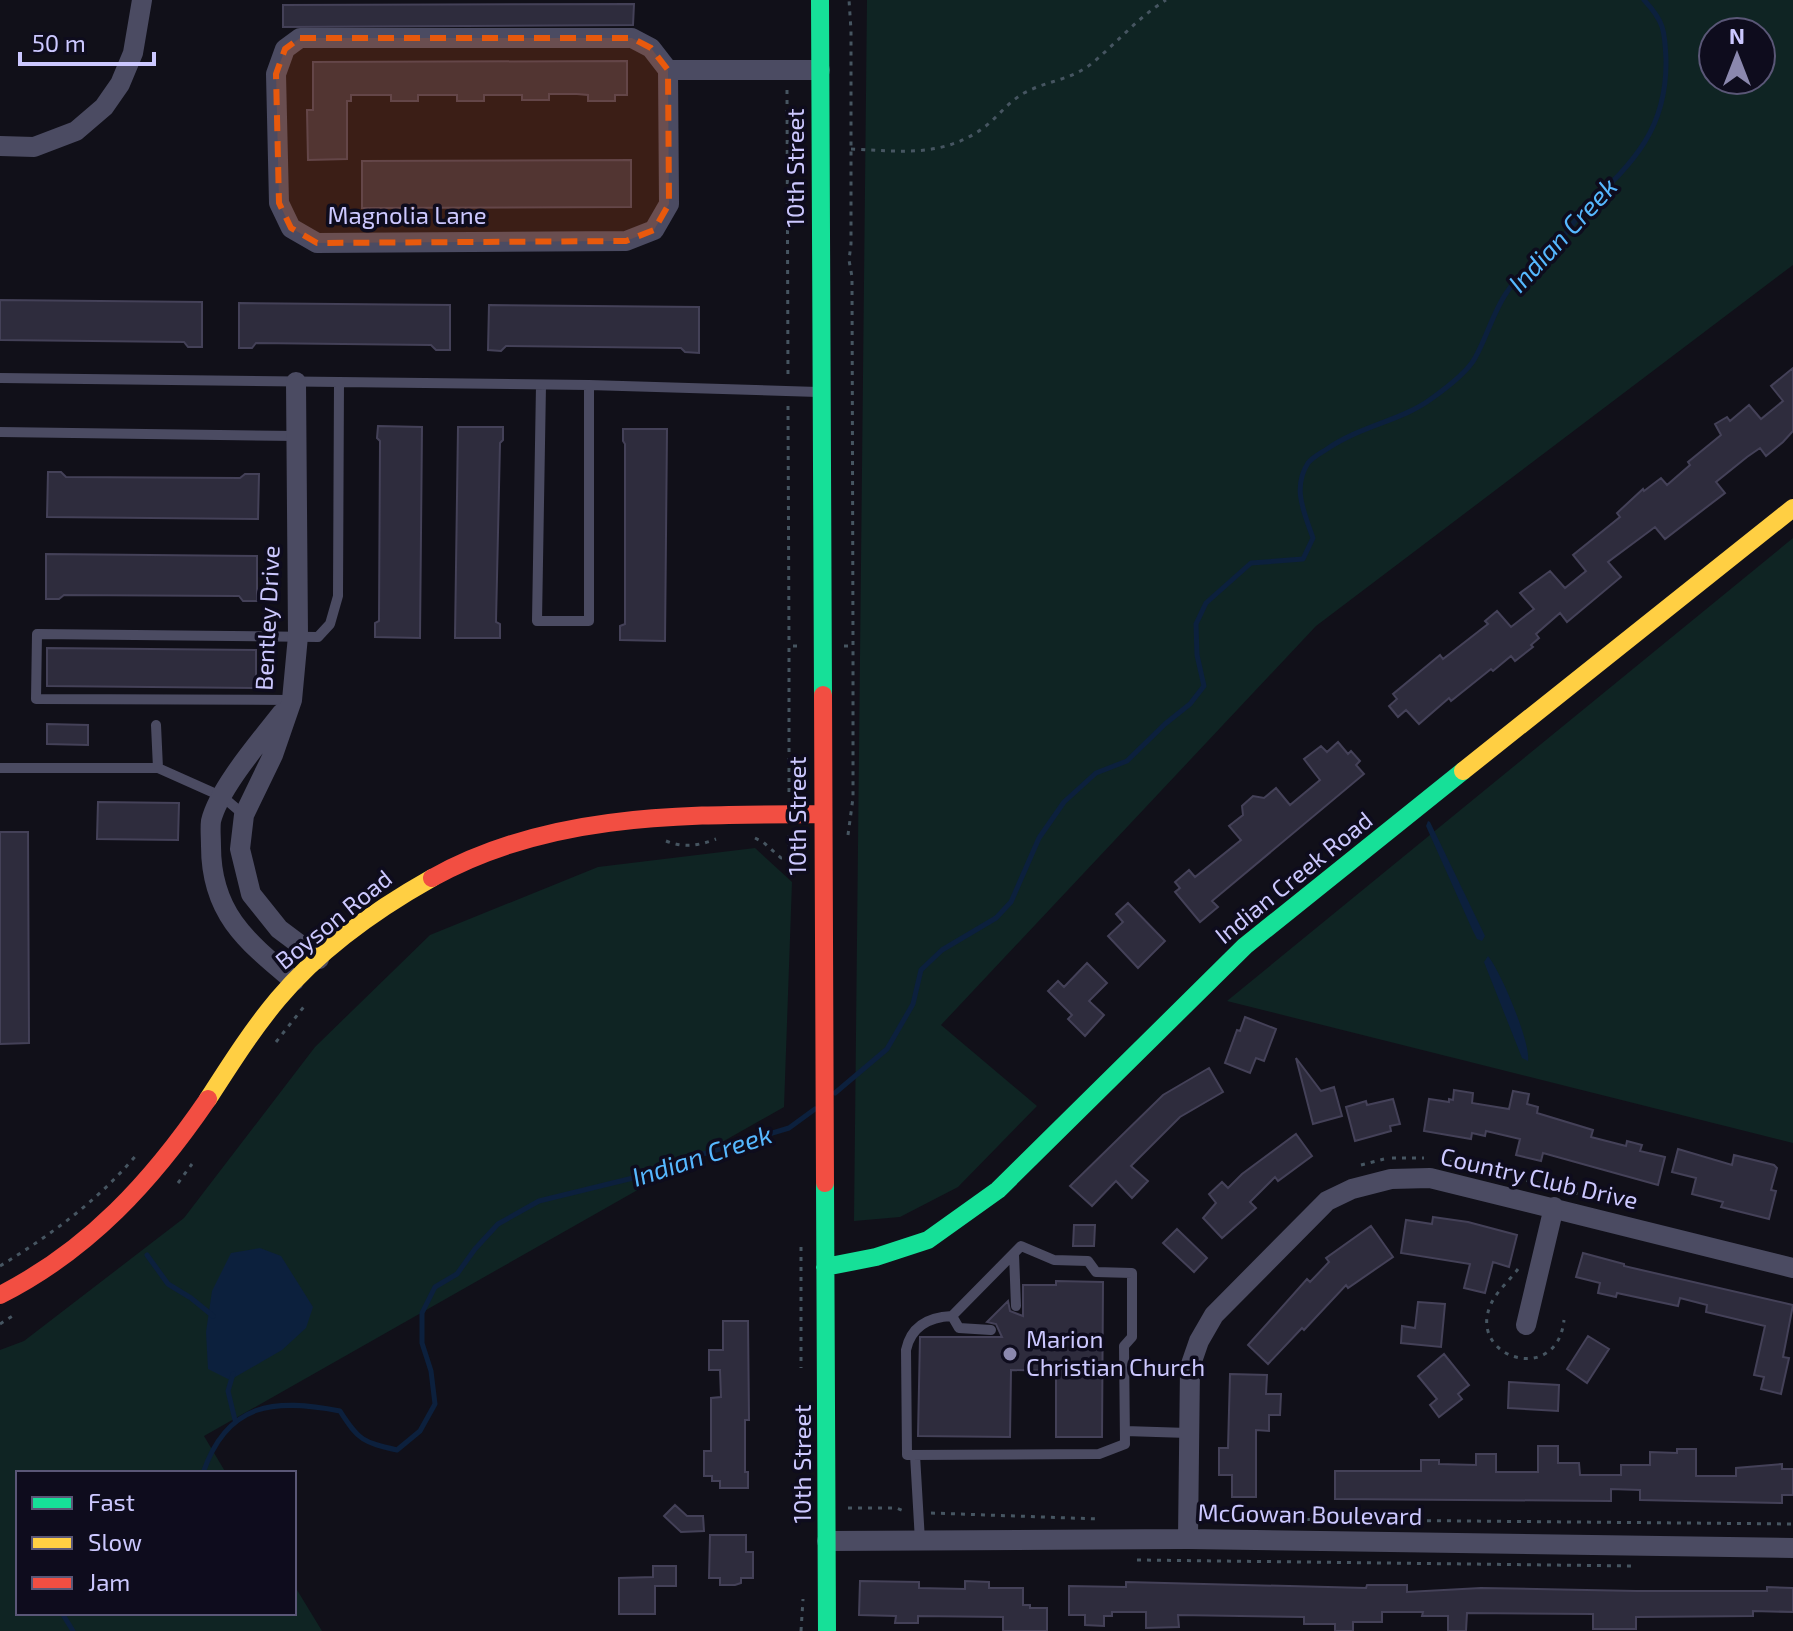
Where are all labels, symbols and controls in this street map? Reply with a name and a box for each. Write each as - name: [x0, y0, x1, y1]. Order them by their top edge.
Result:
- scale bar: [20, 16, 154, 66]
- north arrow: [1697, 16, 1777, 96]
- text: N: [1729, 22, 1745, 48]
- text: 50 m: [32, 28, 86, 57]
- street label: 10th Street: [780, 108, 809, 228]
- water label: Indian Creek: [1501, 170, 1623, 298]
- street label: Magnolia Lane: [327, 200, 487, 229]
- street label: Bentley Drive: [248, 545, 285, 691]
- street label: 10th Street: [782, 756, 811, 876]
- street label: Indian Creek Road: [1209, 805, 1377, 949]
- street label: Boyson Road: [269, 863, 397, 975]
- water label: Indian Creek: [628, 1117, 775, 1192]
- street label: Country Club Drive: [1438, 1141, 1641, 1214]
- place label: Marion Christian Church: [1026, 1324, 1205, 1381]
- marker: Marion Christian Church: [1001, 1345, 1019, 1363]
- street label: 10th Street: [787, 1404, 816, 1524]
- legend: [16, 1471, 296, 1615]
- text: Fast: [88, 1487, 135, 1516]
- street label: McGowan Boulevard: [1197, 1497, 1423, 1530]
- text: Slow: [88, 1527, 142, 1556]
- text: Jam: [88, 1567, 130, 1596]

